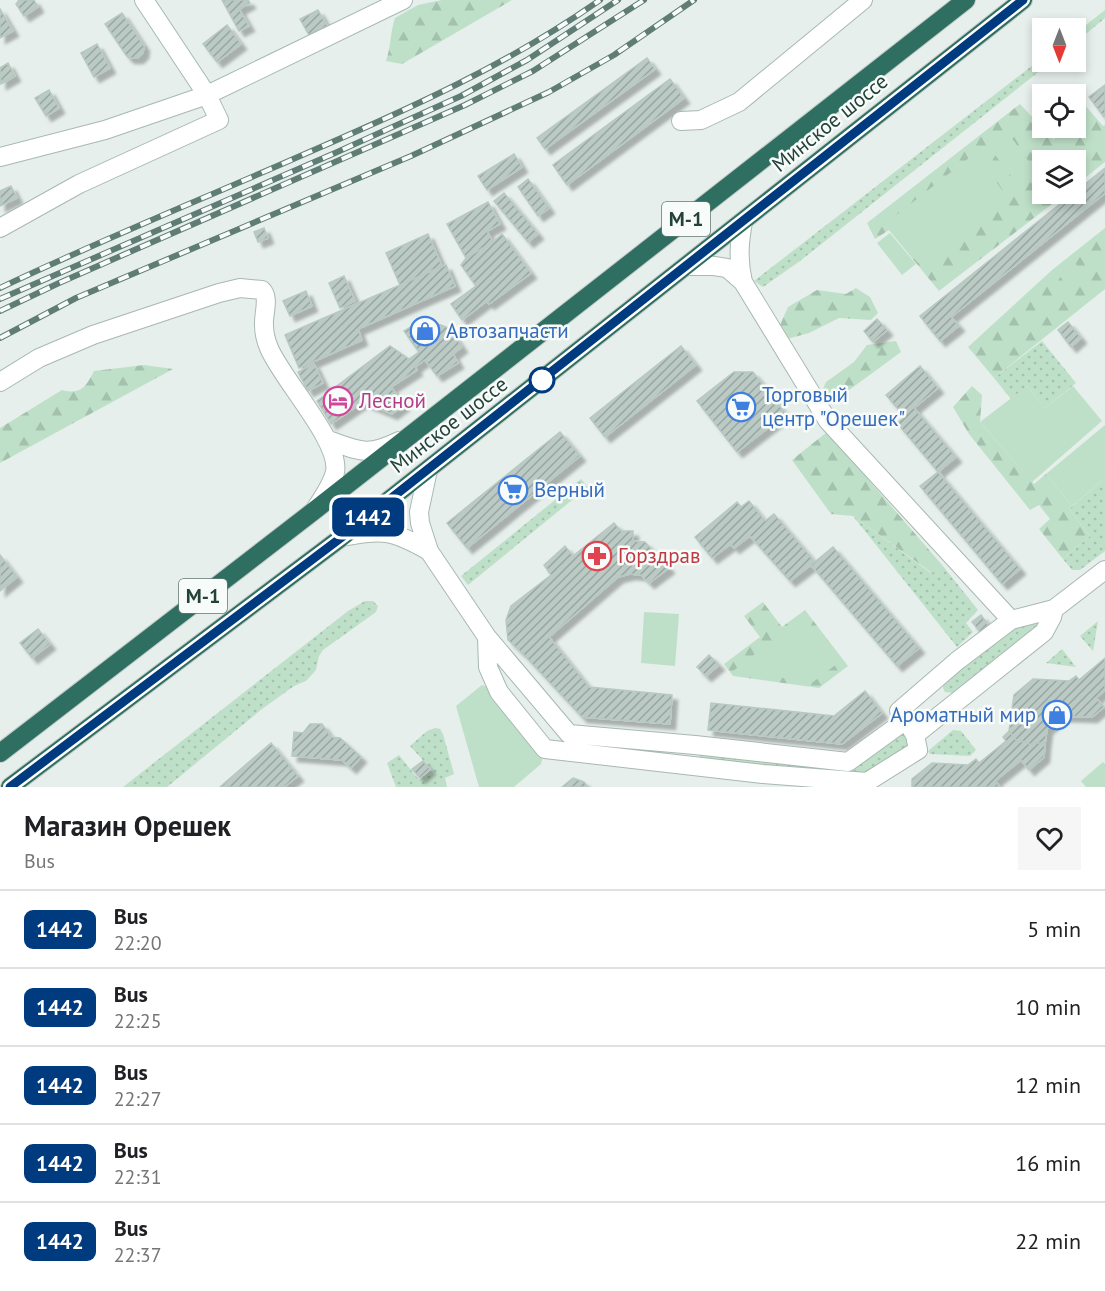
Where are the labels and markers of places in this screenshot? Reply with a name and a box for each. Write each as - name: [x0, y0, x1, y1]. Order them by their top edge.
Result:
- shop icon: Автозапчасти: [409, 315, 441, 347]
- place label: Автозапчасти: [446, 317, 569, 344]
- unlabelled marker: [529, 367, 555, 393]
- place label: Торговый центр "Орешек": [762, 381, 905, 432]
- hotel icon: Лесной: [322, 385, 354, 417]
- place label: Лесной: [358, 387, 426, 414]
- supermarket icon: Торговый центр "Орешек": [725, 391, 757, 423]
- supermarket icon: Верный: [497, 474, 529, 506]
- place label: Верный: [534, 476, 605, 503]
- pharmacy icon: Горздрав: [581, 540, 613, 572]
- place label: Горздрав: [618, 542, 700, 569]
- shop icon: Ароматный мир: [1041, 699, 1073, 731]
- place label: Ароматный мир: [890, 701, 1036, 728]

